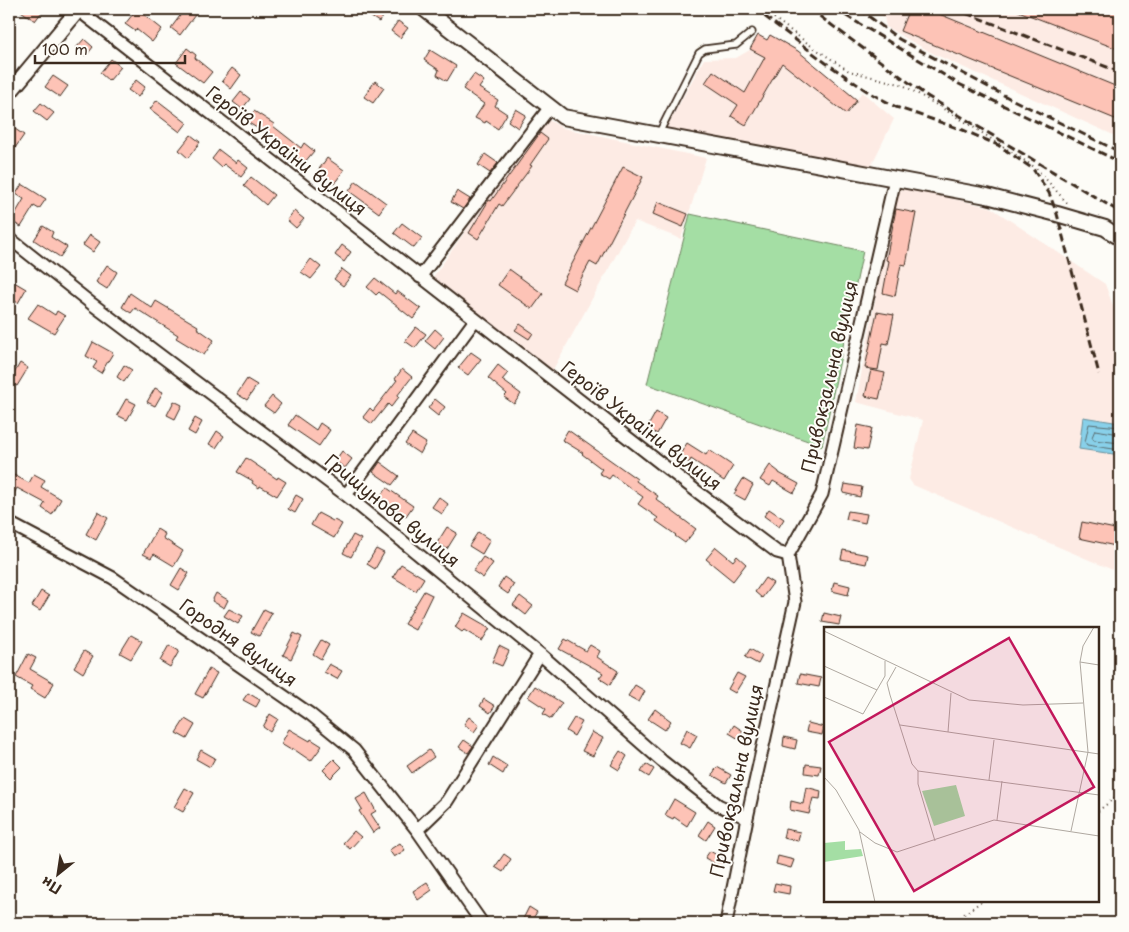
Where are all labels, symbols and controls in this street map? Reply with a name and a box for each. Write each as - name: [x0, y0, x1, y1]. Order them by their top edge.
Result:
- scale bar: [35, 32, 185, 64]
- text: 100 m: [42, 37, 88, 60]
- street label: Героїв України вулиця: [201, 78, 373, 221]
- street label: Привокзальна вулиця: [793, 278, 864, 476]
- street label: Героїв України вулиця: [556, 353, 728, 496]
- street label: Гришунова вулиця: [319, 447, 466, 573]
- street label: Городня вулиця: [175, 591, 303, 692]
- inset map: [824, 627, 1099, 902]
- street label: Привокзальна вулиця: [702, 682, 769, 880]
- north arrow: [32, 850, 82, 900]
- text: Пн: [37, 872, 65, 900]

